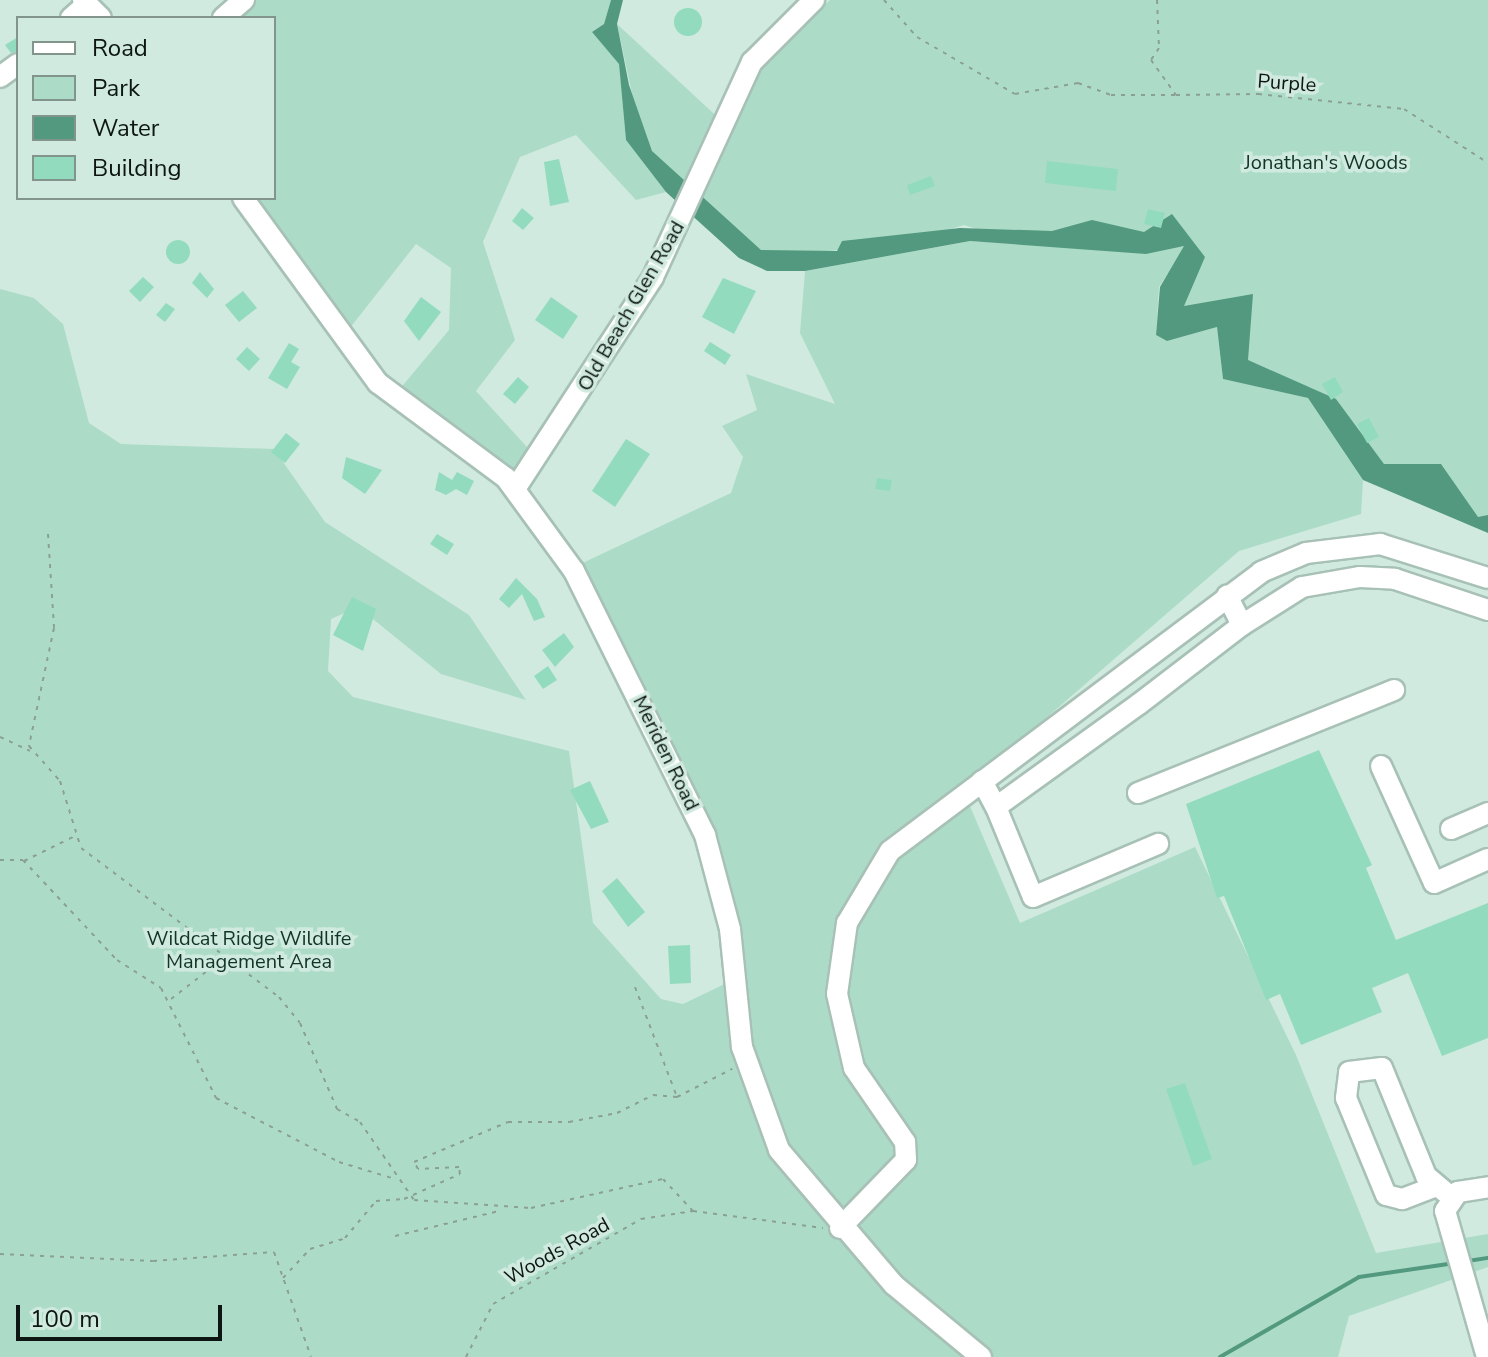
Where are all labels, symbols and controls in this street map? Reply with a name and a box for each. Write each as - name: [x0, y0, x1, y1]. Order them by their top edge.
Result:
- legend: [16, 16, 276, 200]
- text: Road: [92, 32, 148, 64]
- street label: Purple: [1257, 69, 1317, 97]
- text: Park: [92, 72, 140, 104]
- text: Water: [92, 112, 159, 144]
- park label: Jonathan's Woods: [1244, 150, 1408, 174]
- text: Building: [92, 152, 182, 184]
- street label: Old Beach Glen Road: [572, 217, 690, 395]
- street label: Meriden Road: [628, 692, 704, 814]
- park label: Wildcat Ridge Wildlife Management Area: [147, 927, 351, 974]
- street label: Woods Road: [500, 1212, 614, 1290]
- scale bar: [20, 1289, 226, 1339]
- text: 100 m: [30, 1303, 100, 1335]

